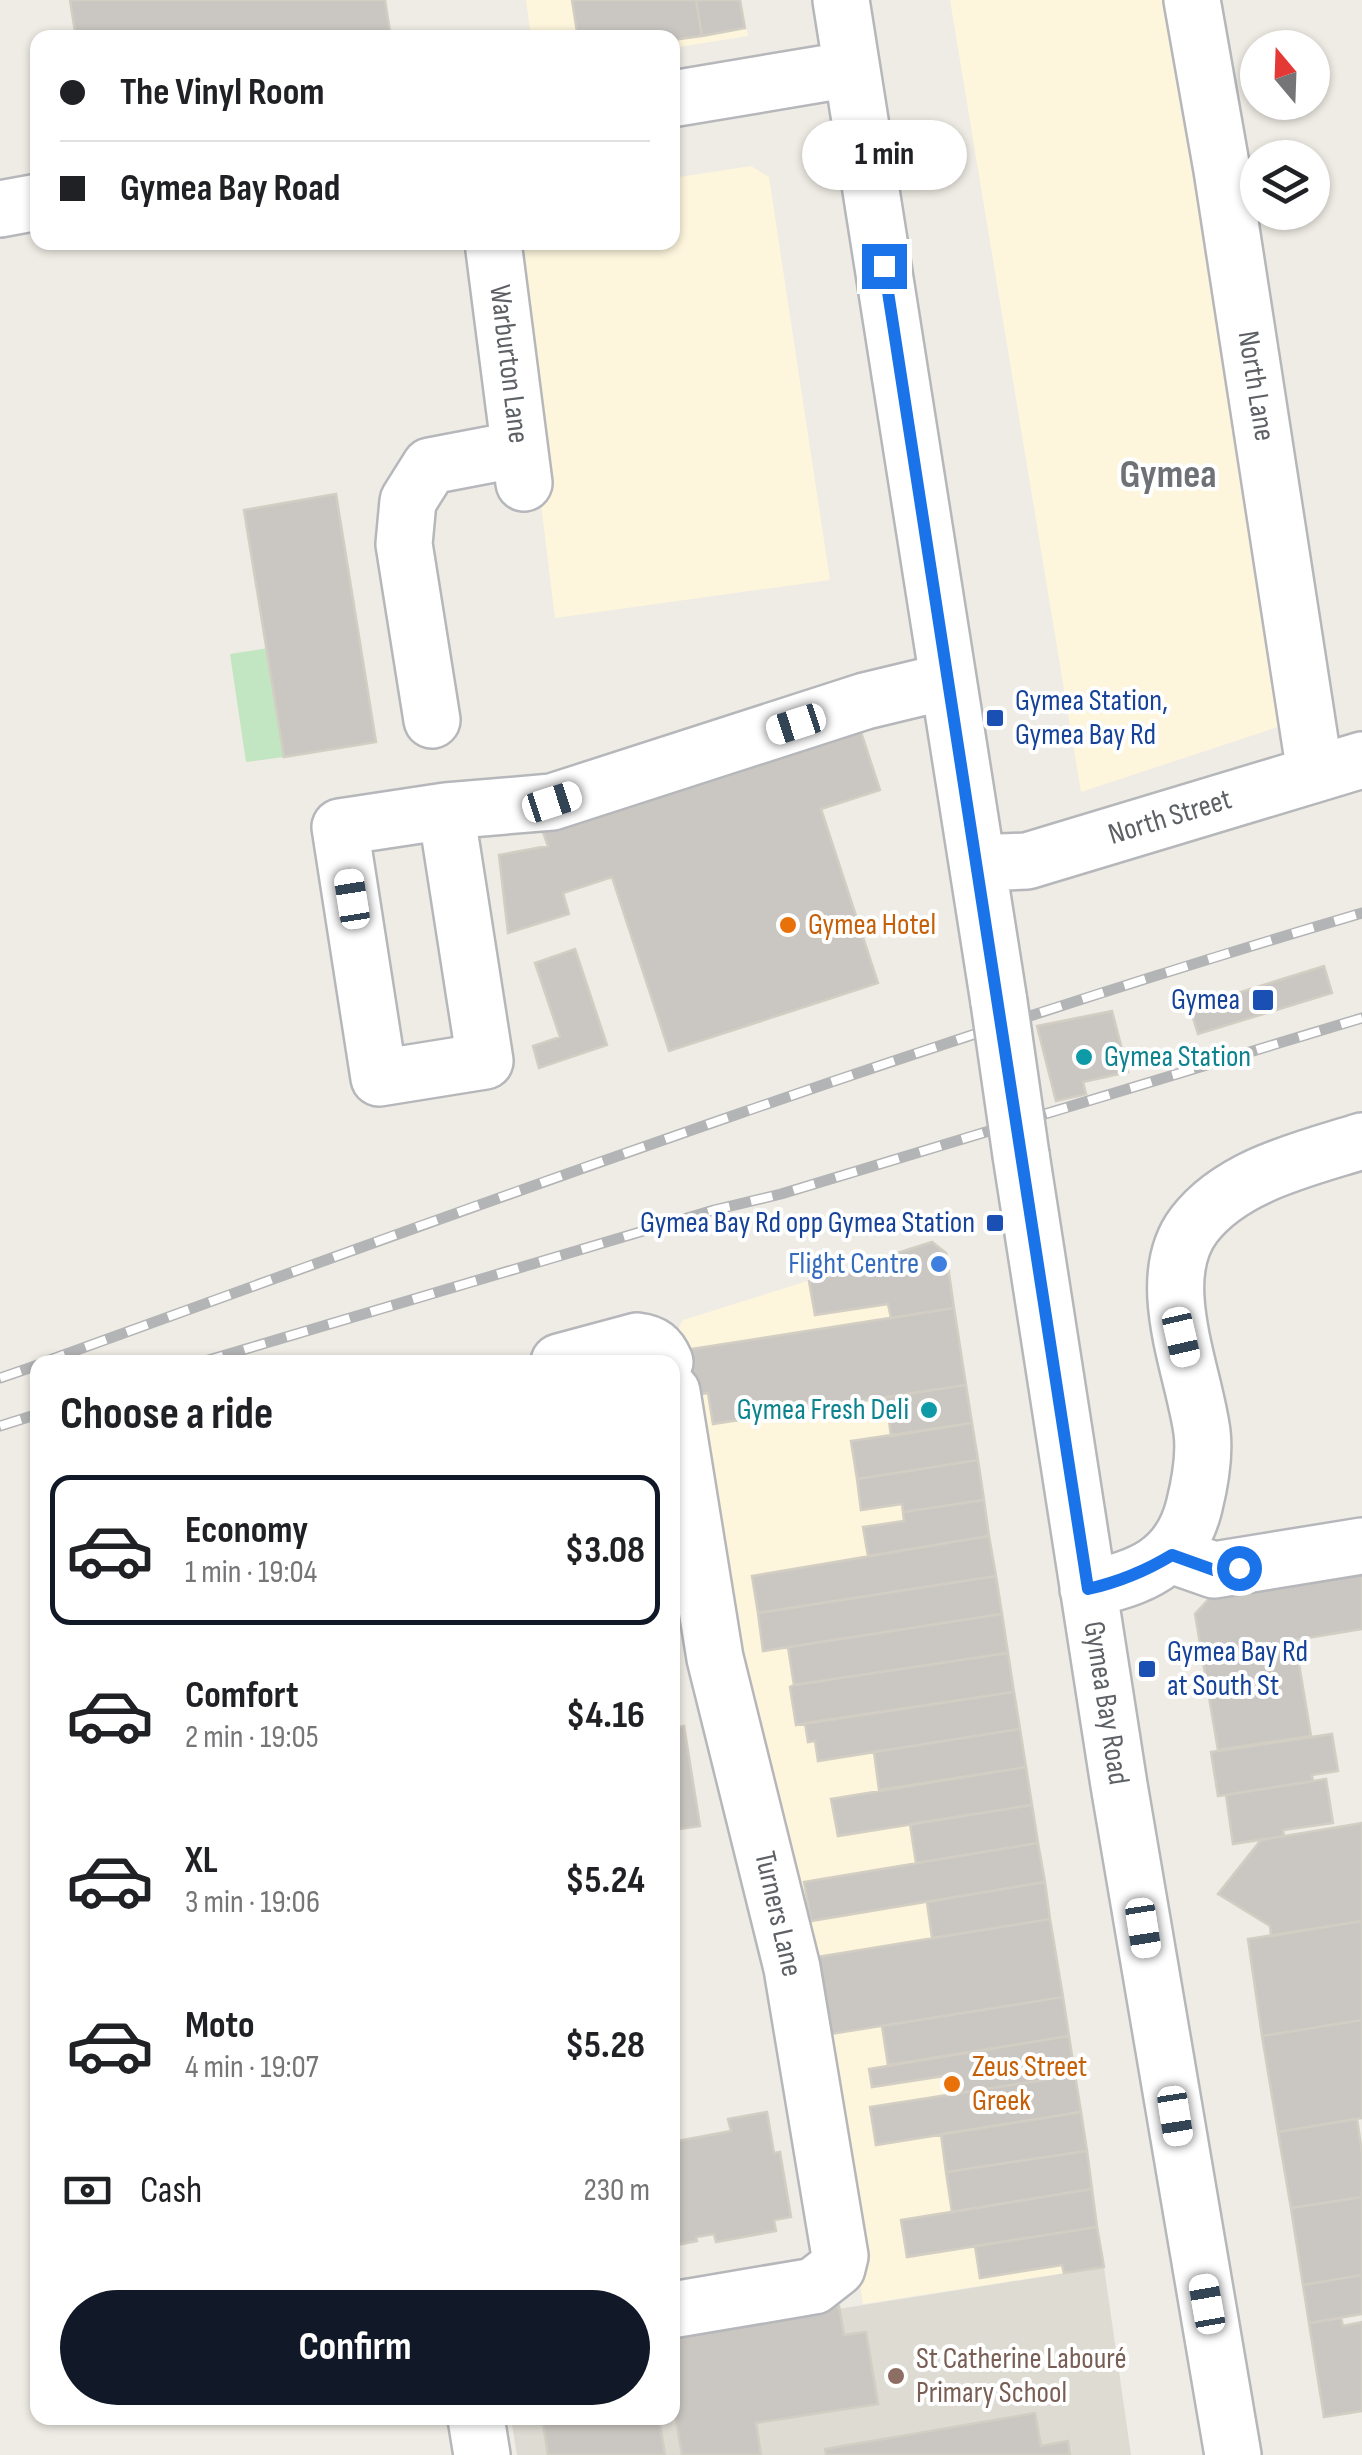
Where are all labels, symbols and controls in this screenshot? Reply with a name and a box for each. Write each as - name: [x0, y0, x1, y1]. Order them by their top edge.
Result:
- north arrow: [1240, 30, 1330, 120]
- map controls: [1240, 30, 1330, 230]
- text: The Vinyl Room: [120, 70, 324, 115]
- callout: 1 min: [802, 121, 966, 191]
- text: 1 min: [855, 135, 914, 174]
- button: layers: [1240, 140, 1330, 230]
- text: Gymea Bay Road: [120, 166, 340, 211]
- route end: [862, 244, 907, 289]
- street label: Warburton Lane: [481, 283, 537, 445]
- street label: North Lane: [1230, 328, 1282, 444]
- district label: Gymea: [1119, 451, 1217, 499]
- place label: Gymea Station, Gymea Bay Rd: [1015, 683, 1168, 753]
- car: [763, 700, 829, 748]
- marker: Gymea Station, Gymea Bay Rd: [984, 707, 1006, 729]
- car: [519, 778, 585, 826]
- street label: North Street: [1104, 781, 1236, 853]
- car: [332, 867, 372, 931]
- place label: Gymea Hotel: [808, 907, 936, 943]
- marker: Gymea Hotel: [777, 914, 799, 936]
- place label: Gymea: [1171, 982, 1240, 1018]
- marker: Gymea: [1250, 987, 1276, 1013]
- place label: Gymea Station: [1104, 1039, 1251, 1075]
- marker: Gymea Station: [1073, 1046, 1095, 1068]
- place label: Gymea Bay Rd opp Gymea Station: [640, 1205, 975, 1241]
- marker: Gymea Bay Rd opp Gymea Station: [984, 1212, 1006, 1234]
- place label: Flight Centre: [788, 1246, 919, 1282]
- marker: Flight Centre: [928, 1253, 950, 1275]
- car: [1160, 1304, 1202, 1370]
- text: Choose a ride: [60, 1387, 273, 1442]
- place label: Gymea Fresh Deli: [737, 1392, 909, 1428]
- marker: Gymea Fresh Deli: [918, 1399, 940, 1421]
- icon: car: [65, 1505, 155, 1595]
- text: Economy: [185, 1508, 308, 1553]
- text: $3.08: [565, 1528, 645, 1573]
- route start: [1217, 1546, 1262, 1591]
- text: 1 min · 19:04: [185, 1553, 317, 1592]
- street label: Gymea Bay Road: [1075, 1619, 1137, 1787]
- place label: Gymea Bay Rd at South St: [1167, 1634, 1308, 1704]
- marker: Gymea Bay Rd at South St: [1136, 1658, 1158, 1680]
- icon: car: [65, 1670, 155, 1760]
- text: Comfort: [185, 1673, 299, 1718]
- text: $4.16: [566, 1693, 645, 1738]
- text: 2 min · 19:05: [185, 1718, 319, 1757]
- icon: car: [65, 1835, 155, 1925]
- text: XL: [185, 1838, 218, 1883]
- street label: Turners Lane: [746, 1848, 810, 1980]
- text: $5.24: [565, 1858, 645, 1903]
- text: 3 min · 19:06: [185, 1883, 320, 1922]
- car: [1123, 1896, 1163, 1960]
- icon: car: [65, 2000, 155, 2090]
- text: Moto: [185, 2003, 255, 2048]
- text: $5.28: [565, 2023, 645, 2068]
- text: 4 min · 19:07: [185, 2048, 319, 2087]
- place label: Zeus Street Greek: [972, 2049, 1087, 2119]
- marker: Zeus Street Greek: [941, 2073, 963, 2095]
- car: [1155, 2084, 1195, 2148]
- icon: cash: [60, 2163, 115, 2218]
- text: Cash: [140, 2168, 202, 2213]
- text: 230 m: [583, 2171, 650, 2210]
- car: [1187, 2272, 1227, 2336]
- button: Confirm: [60, 2290, 650, 2405]
- place label: St Catherine Labouré Primary School: [916, 2341, 1127, 2411]
- marker: St Catherine Labouré Primary School: [885, 2365, 907, 2387]

